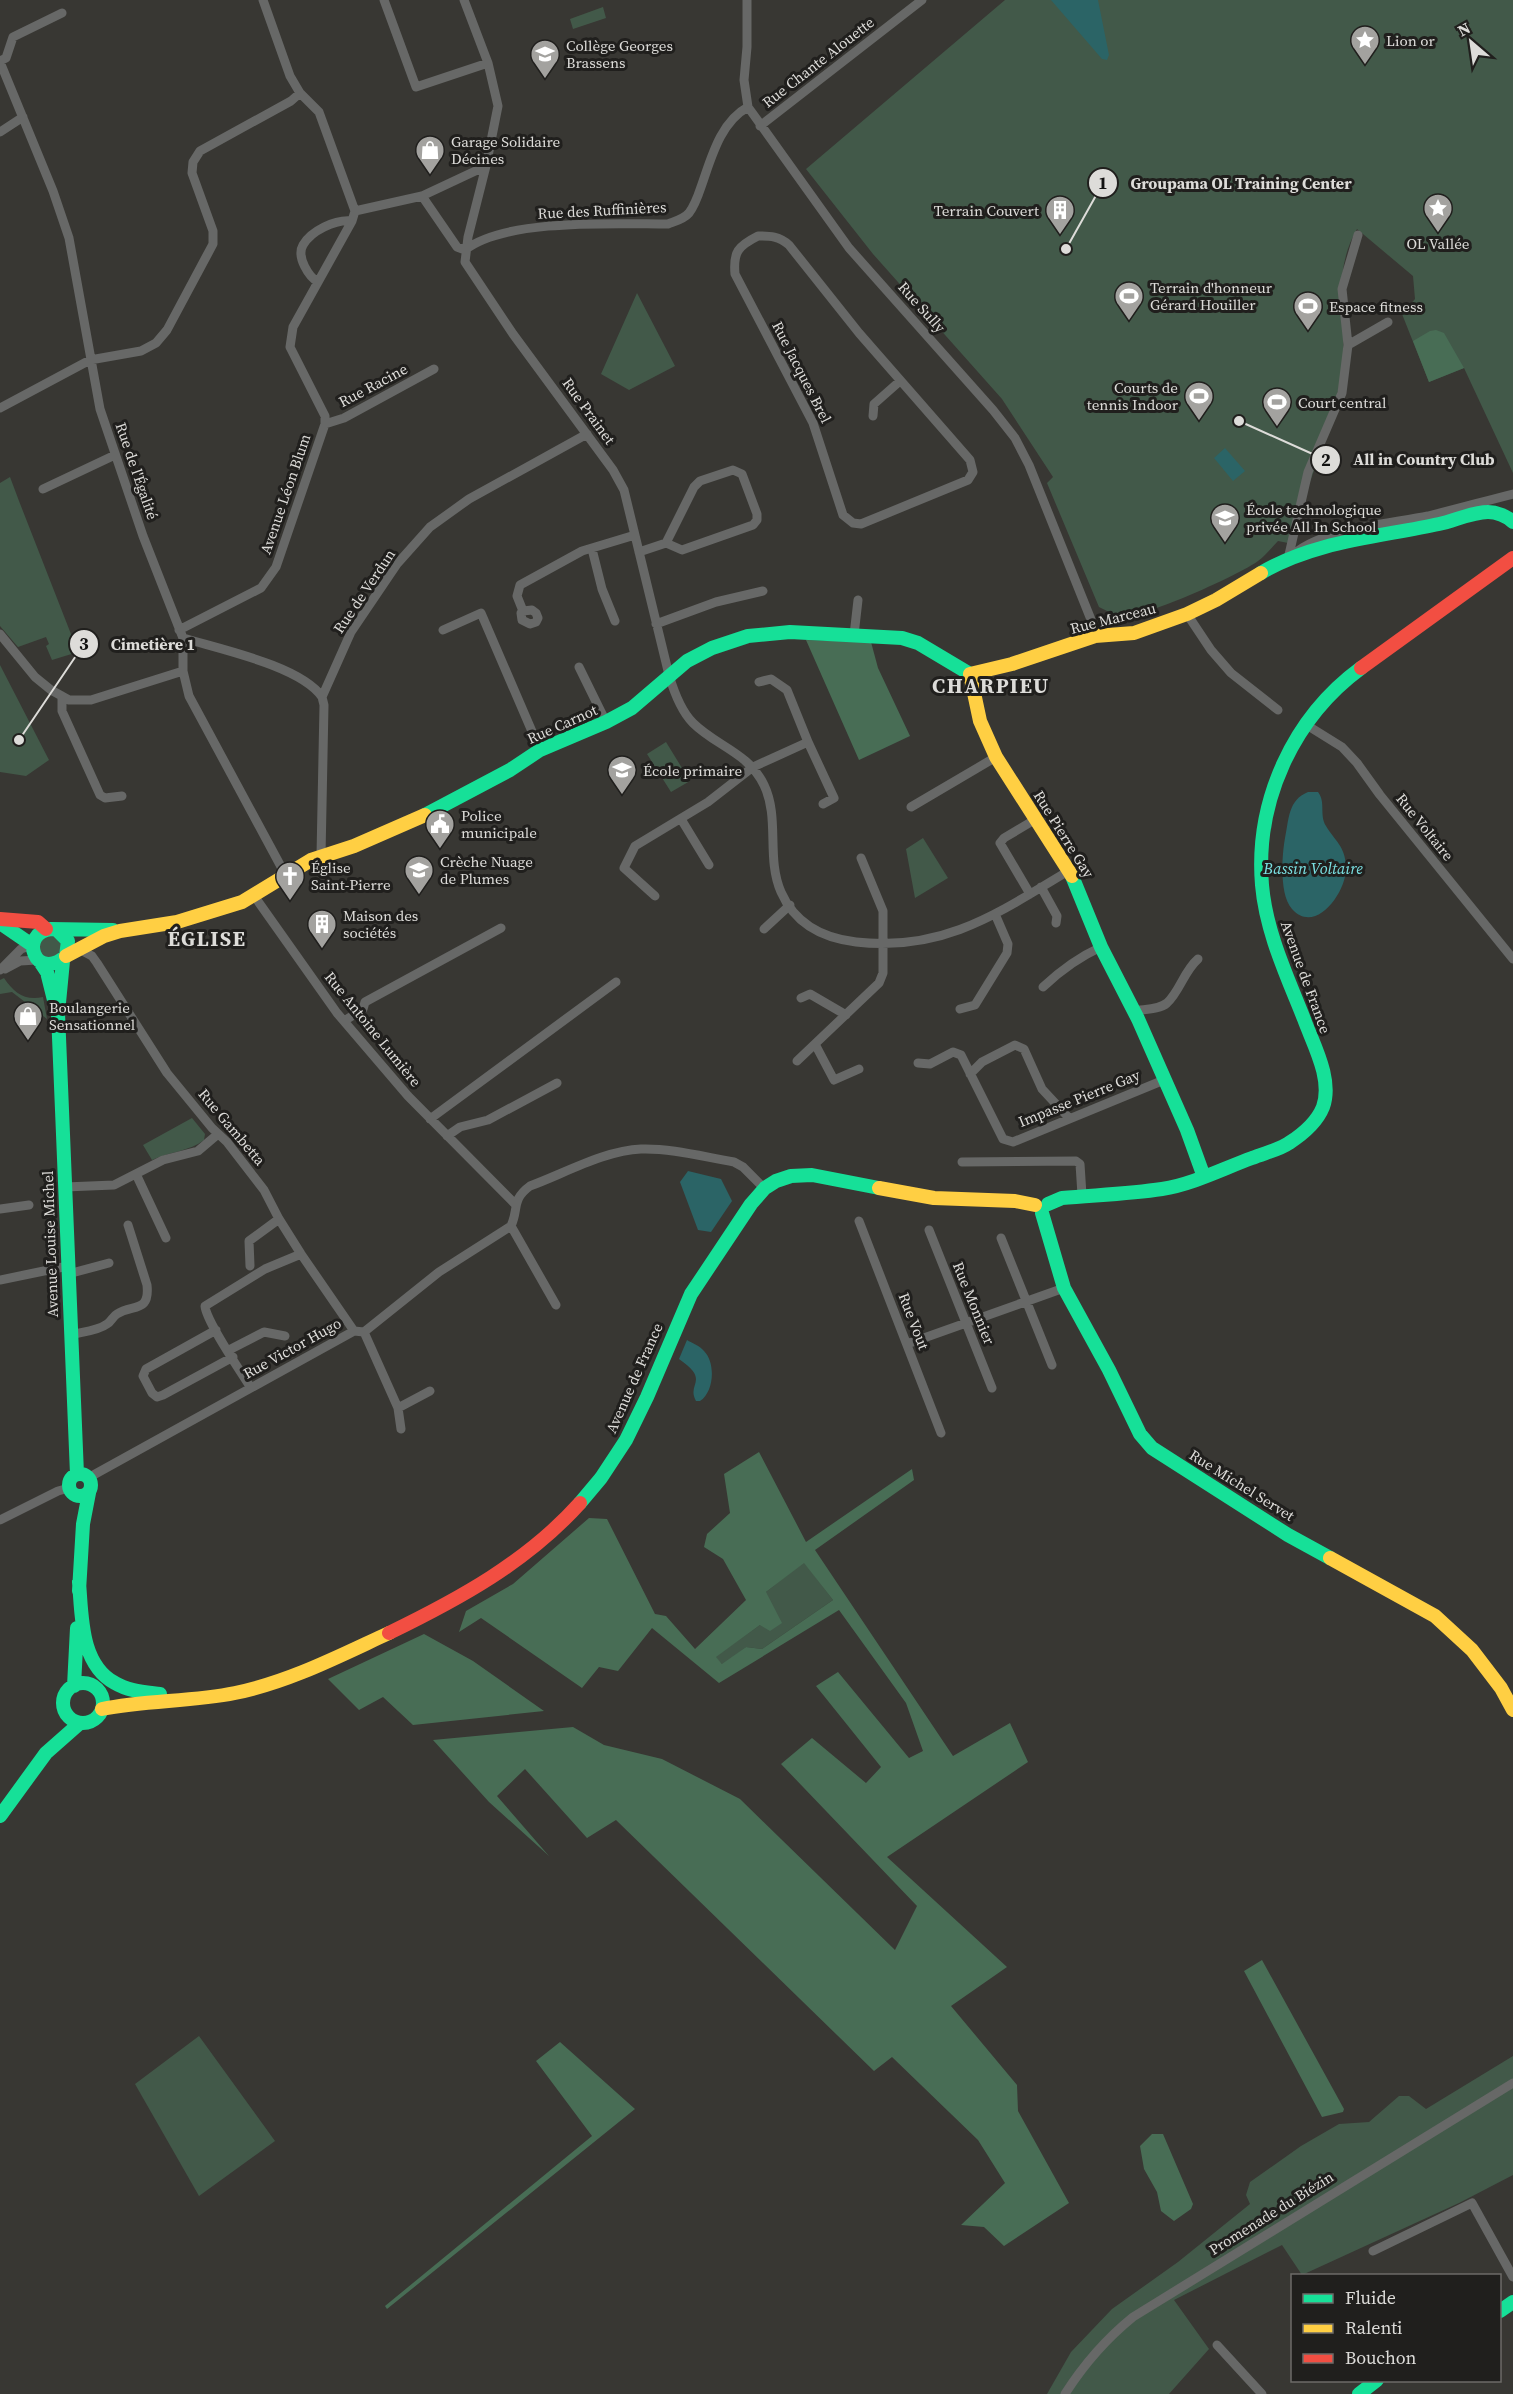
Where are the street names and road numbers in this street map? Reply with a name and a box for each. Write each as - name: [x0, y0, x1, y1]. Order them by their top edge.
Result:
- street label: Rue Chante Alouette: [758, 11, 879, 112]
- street label: Rue des Ruffinières: [537, 196, 667, 224]
- street label: Rue Sully: [893, 277, 951, 337]
- street label: Rue Jacques Brel: [767, 317, 837, 427]
- street label: Rue Racine: [335, 358, 411, 412]
- street label: Rue Prainet: [558, 373, 620, 449]
- street label: Rue de l'Égalité: [111, 420, 164, 523]
- street label: Avenue Léon Blum: [255, 431, 316, 557]
- street label: Rue de Verdun: [328, 545, 400, 637]
- street label: Rue Marceau: [1068, 597, 1158, 639]
- street label: Rue Carnot: [524, 699, 601, 749]
- street label: Rue Pierre Gay: [1029, 786, 1099, 882]
- street label: Rue Voltaire: [1391, 789, 1459, 865]
- street label: Avenue de France: [1276, 918, 1336, 1037]
- street label: Rue Antoine Lumière: [320, 967, 426, 1091]
- street label: Impasse Pierre Gay: [1015, 1064, 1143, 1132]
- street label: Rue Gambetta: [194, 1084, 271, 1170]
- street label: Avenue Louise Michel: [37, 1170, 63, 1318]
- street label: Rue Monnier: [948, 1259, 1000, 1348]
- street label: Rue Vout: [894, 1289, 935, 1353]
- street label: Rue Victor Hugo: [239, 1312, 345, 1384]
- street label: Avenue de France: [600, 1319, 668, 1436]
- street label: Rue Michel Servet: [1185, 1444, 1299, 1526]
- street label: Promenade du Biézin: [1205, 2166, 1337, 2260]

